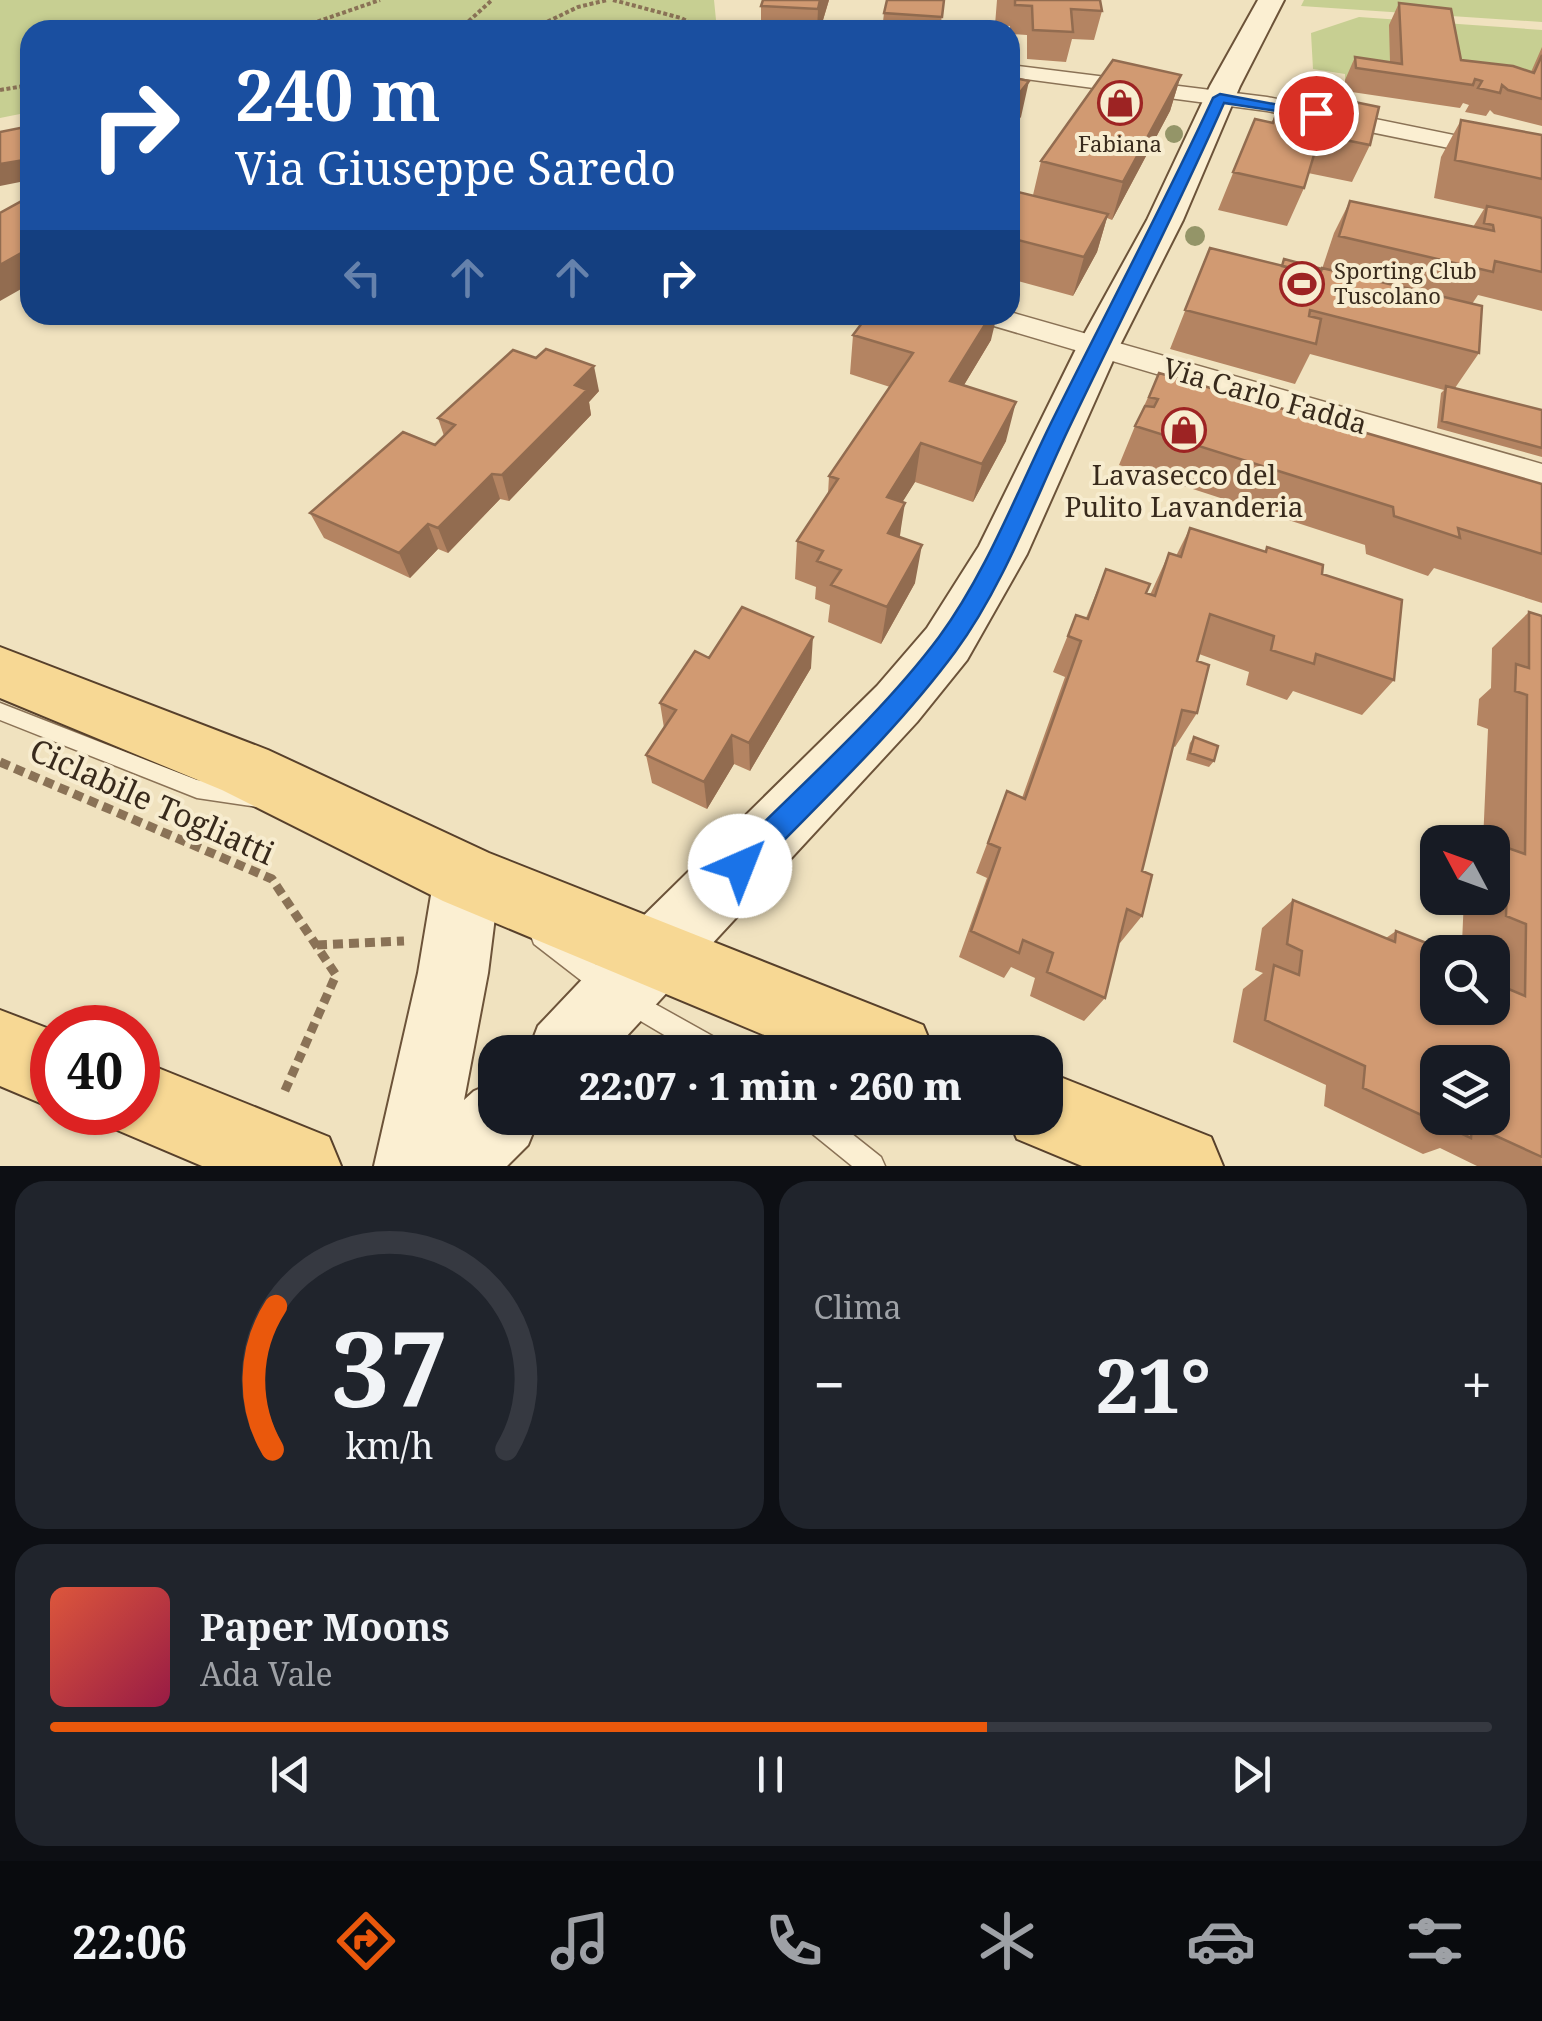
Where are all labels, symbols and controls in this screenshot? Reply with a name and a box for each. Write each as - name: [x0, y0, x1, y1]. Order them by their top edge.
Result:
- text: 240 m: [235, 46, 441, 142]
- icon: right: [70, 60, 200, 190]
- pin: [1274, 71, 1359, 156]
- shop icon: Fabiana: [1097, 80, 1143, 126]
- icon: arrive: [1289, 86, 1344, 141]
- place label: Fabiana: [1078, 128, 1162, 158]
- text: Via Giuseppe Saredo: [235, 137, 676, 198]
- icon: left: [335, 250, 390, 305]
- icon: ahead: [440, 250, 495, 305]
- icon: ahead: [545, 250, 600, 305]
- icon: right: [650, 250, 705, 305]
- place label: Sporting Club Tuscolano: [1334, 255, 1477, 310]
- sports icon: Sporting Club Tuscolano: [1279, 261, 1325, 307]
- street label: Via Carlo Fadda: [1159, 348, 1372, 442]
- shop icon: Lavasecco del Pulito Lavanderia: [1161, 407, 1207, 453]
- place label: Lavasecco del Pulito Lavanderia: [1065, 455, 1303, 525]
- street label: Ciclabile Togliatti: [24, 727, 282, 874]
- position arrow: [688, 814, 792, 918]
- north arrow: [1420, 825, 1510, 915]
- map controls: [1420, 825, 1510, 1135]
- button: search: [1420, 935, 1510, 1025]
- speed limit sign: 40: [30, 1005, 160, 1135]
- button: layers: [1420, 1045, 1510, 1135]
- text: 22:07 · 1 min · 260 m: [579, 1059, 962, 1111]
- text: Clima: [814, 1285, 902, 1328]
- text: 37: [330, 1296, 448, 1437]
- text: 21°: [1096, 1333, 1211, 1435]
- text: −: [814, 1346, 845, 1421]
- text: +: [1461, 1346, 1492, 1421]
- text: km/h: [345, 1421, 433, 1469]
- text: Paper Moons: [200, 1600, 450, 1652]
- text: Ada Vale: [200, 1652, 333, 1695]
- icon: previous: [263, 1747, 318, 1802]
- icon: pause: [743, 1747, 798, 1802]
- icon: next: [1224, 1747, 1279, 1802]
- icon: directions: [331, 1906, 401, 1976]
- icon: music: [545, 1906, 615, 1976]
- icon: phone: [759, 1906, 829, 1976]
- icon: climate: [972, 1906, 1042, 1976]
- icon: car: [1186, 1906, 1256, 1976]
- icon: filters: [1400, 1906, 1470, 1976]
- text: 22:06: [72, 1911, 187, 1972]

